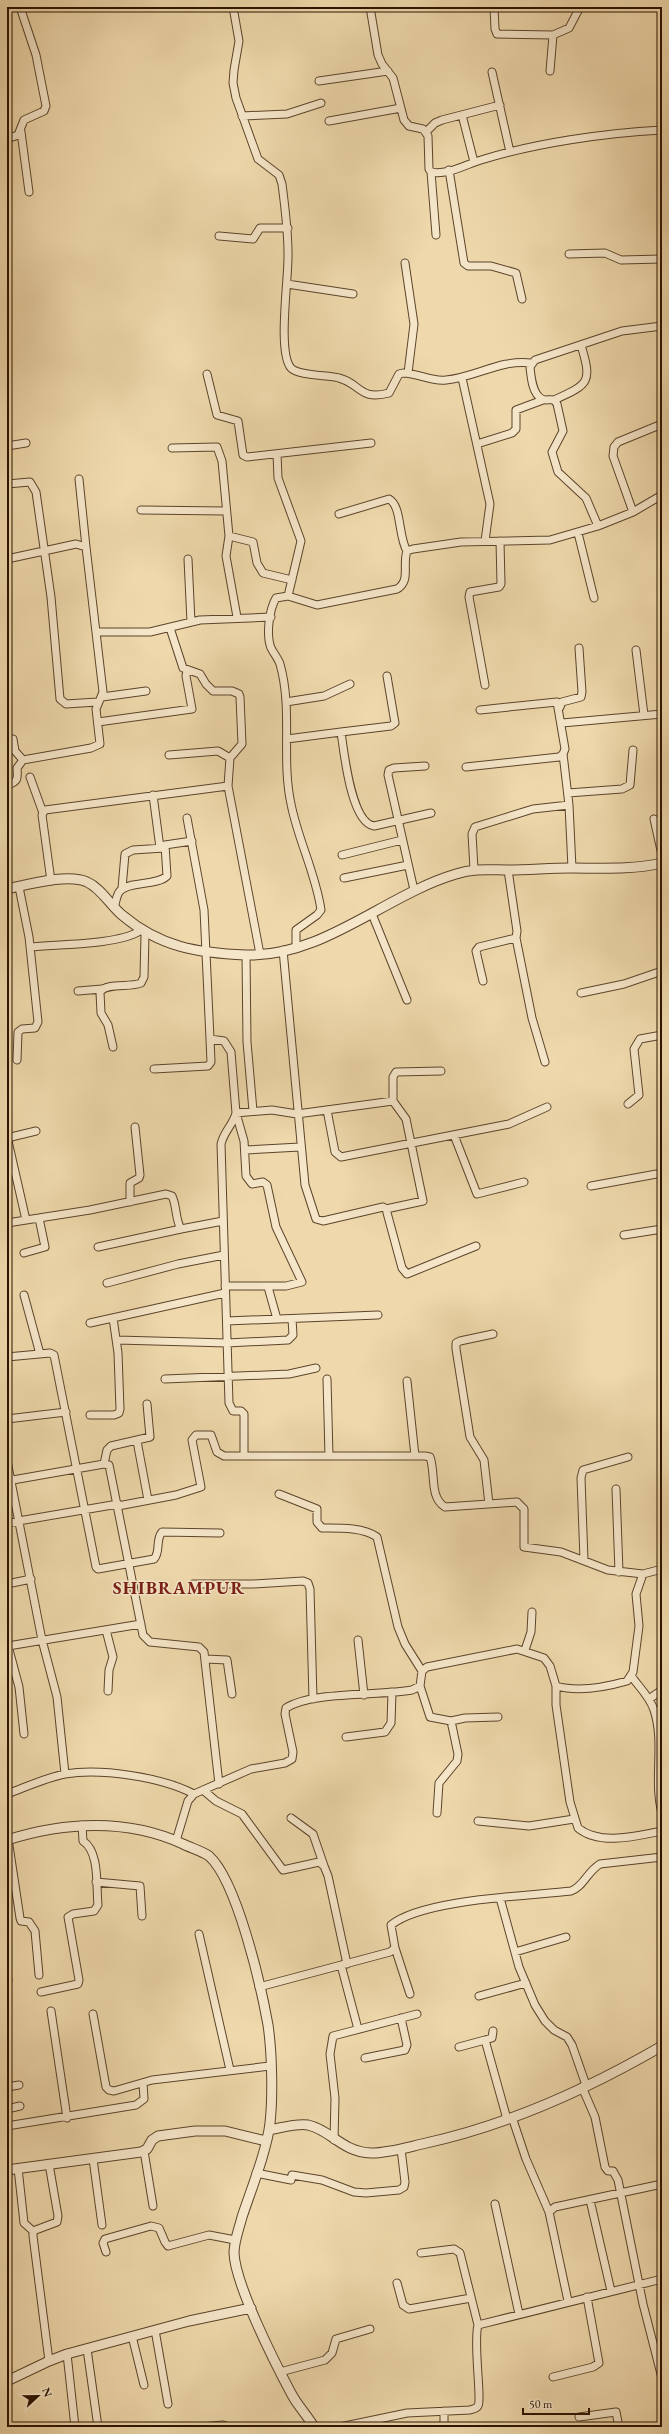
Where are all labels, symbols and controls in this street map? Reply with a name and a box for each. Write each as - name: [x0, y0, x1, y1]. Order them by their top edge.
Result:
- district label: SHIBRAMPUR: [113, 1576, 245, 1599]
- north arrow: [18, 2376, 58, 2416]
- text: N: [39, 2386, 55, 2399]
- scale bar: [523, 2390, 589, 2416]
- text: 50 m: [529, 2396, 553, 2412]

